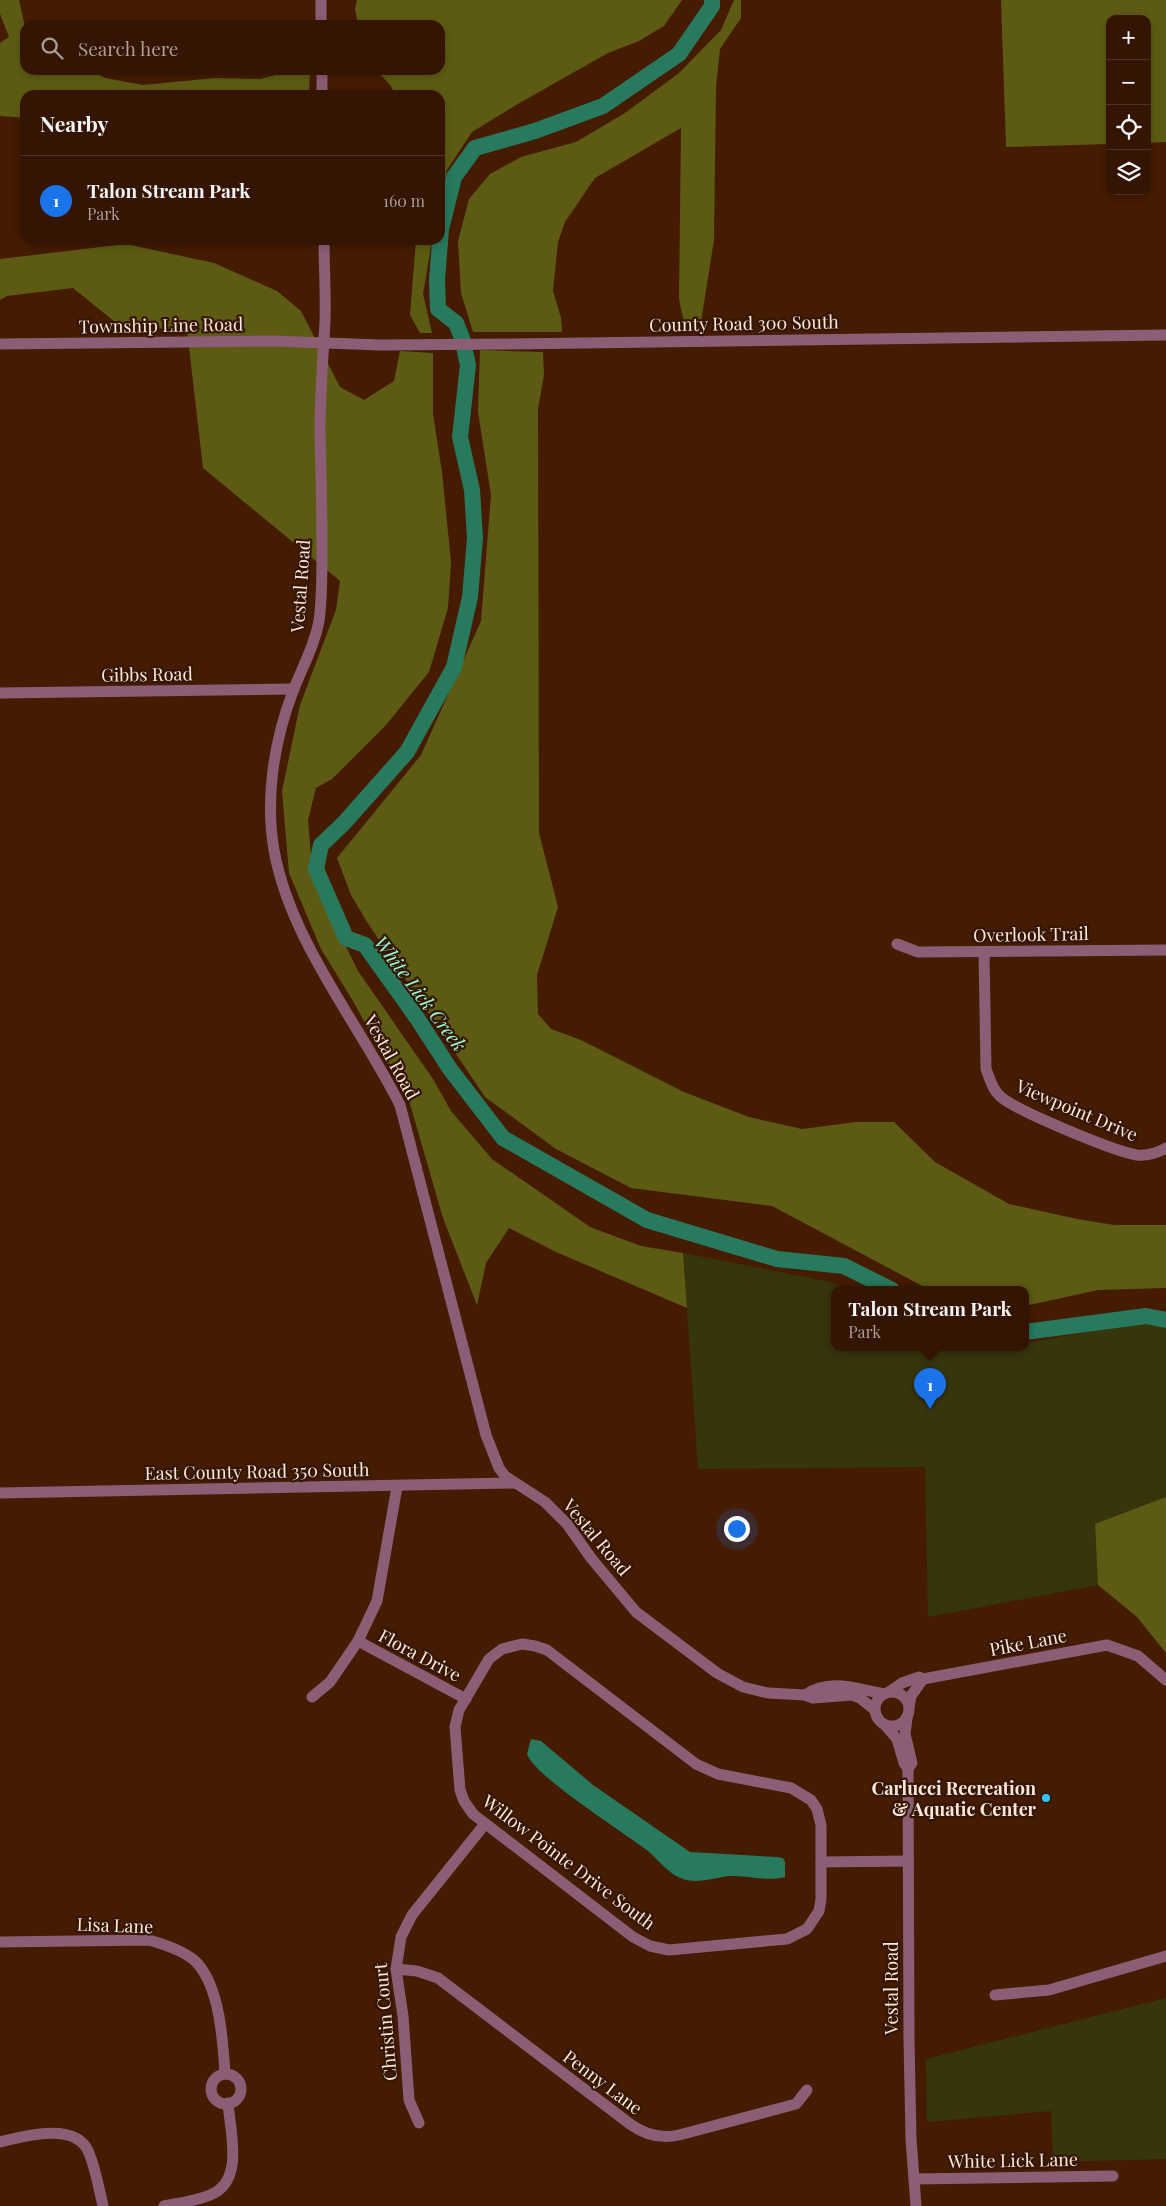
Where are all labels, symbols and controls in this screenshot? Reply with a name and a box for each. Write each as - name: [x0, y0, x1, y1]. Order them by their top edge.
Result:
- map controls: [1106, 15, 1151, 195]
- button: +: [1106, 15, 1151, 60]
- search box: [20, 20, 445, 75]
- icon: search: [38, 34, 66, 62]
- text: Search here: [78, 35, 178, 61]
- button: −: [1106, 60, 1151, 105]
- button: locate: [1106, 105, 1151, 150]
- text: Nearby: [40, 109, 109, 137]
- button: layers: [1106, 150, 1151, 195]
- text: Talon Stream Park: [87, 177, 250, 203]
- text: 1: [53, 190, 59, 211]
- text: 160 m: [383, 190, 425, 211]
- text: Park: [87, 203, 120, 224]
- street label: County Road 300 South: [649, 309, 839, 337]
- street label: Township Line Road: [78, 312, 244, 338]
- street label: Vestal Road: [285, 538, 315, 634]
- street label: Gibbs Road: [101, 661, 194, 687]
- street label: Overlook Trail: [973, 921, 1089, 947]
- water label: White Lick Creek: [369, 930, 473, 1056]
- street label: Vestal Road: [358, 1009, 425, 1104]
- street label: Viewpoint Drive: [1012, 1073, 1142, 1146]
- popup: [831, 1286, 1029, 1351]
- text: Talon Stream Park: [848, 1295, 1012, 1321]
- text: Park: [848, 1321, 881, 1342]
- pin: 1: [914, 1368, 946, 1409]
- street label: East County Road 350 South: [144, 1457, 370, 1485]
- street label: Vestal Road: [557, 1493, 637, 1581]
- your location: [724, 1516, 750, 1542]
- street label: Flora Drive: [375, 1623, 465, 1687]
- street label: Pike Lane: [987, 1623, 1069, 1661]
- place label: Carlucci Recreation & Aquatic Center: [872, 1776, 1037, 1821]
- street label: Willow Pointe Drive South: [477, 1788, 661, 1935]
- marker: Carlucci Recreation & Aquatic Center: [1040, 1792, 1052, 1804]
- street label: Lisa Lane: [76, 1912, 154, 1938]
- street label: Vestal Road: [879, 1941, 903, 2036]
- street label: Christin Court: [368, 1961, 402, 2082]
- street label: Penny Lane: [559, 2044, 647, 2120]
- street label: White Lick Lane: [947, 2147, 1078, 2173]

